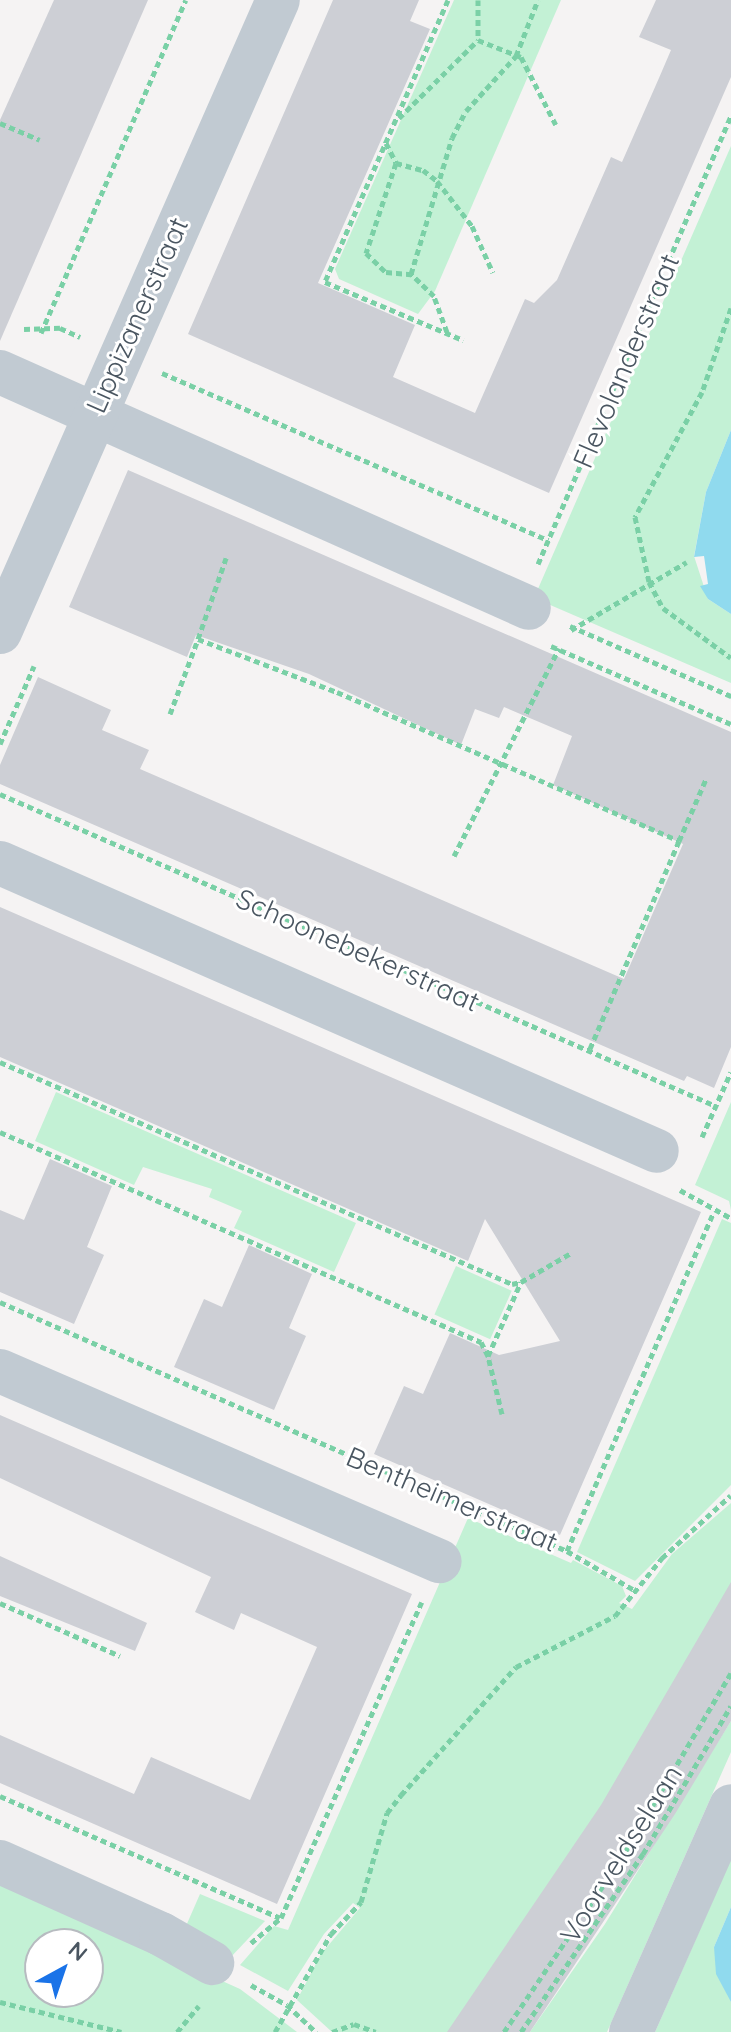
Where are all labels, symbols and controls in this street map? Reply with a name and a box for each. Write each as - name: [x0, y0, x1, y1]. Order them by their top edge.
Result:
- street label: Lippizanerstraat: [79, 212, 195, 418]
- street label: Flevolanderstraat: [566, 249, 686, 473]
- street label: Schoonebekerstraat: [231, 881, 485, 1019]
- street label: Bentheimerstraat: [341, 1439, 563, 1559]
- street label: Voorveldselaan: [553, 1759, 689, 1949]
- north arrow: [24, 1928, 104, 2008]
- text: N: [63, 1935, 93, 1967]

